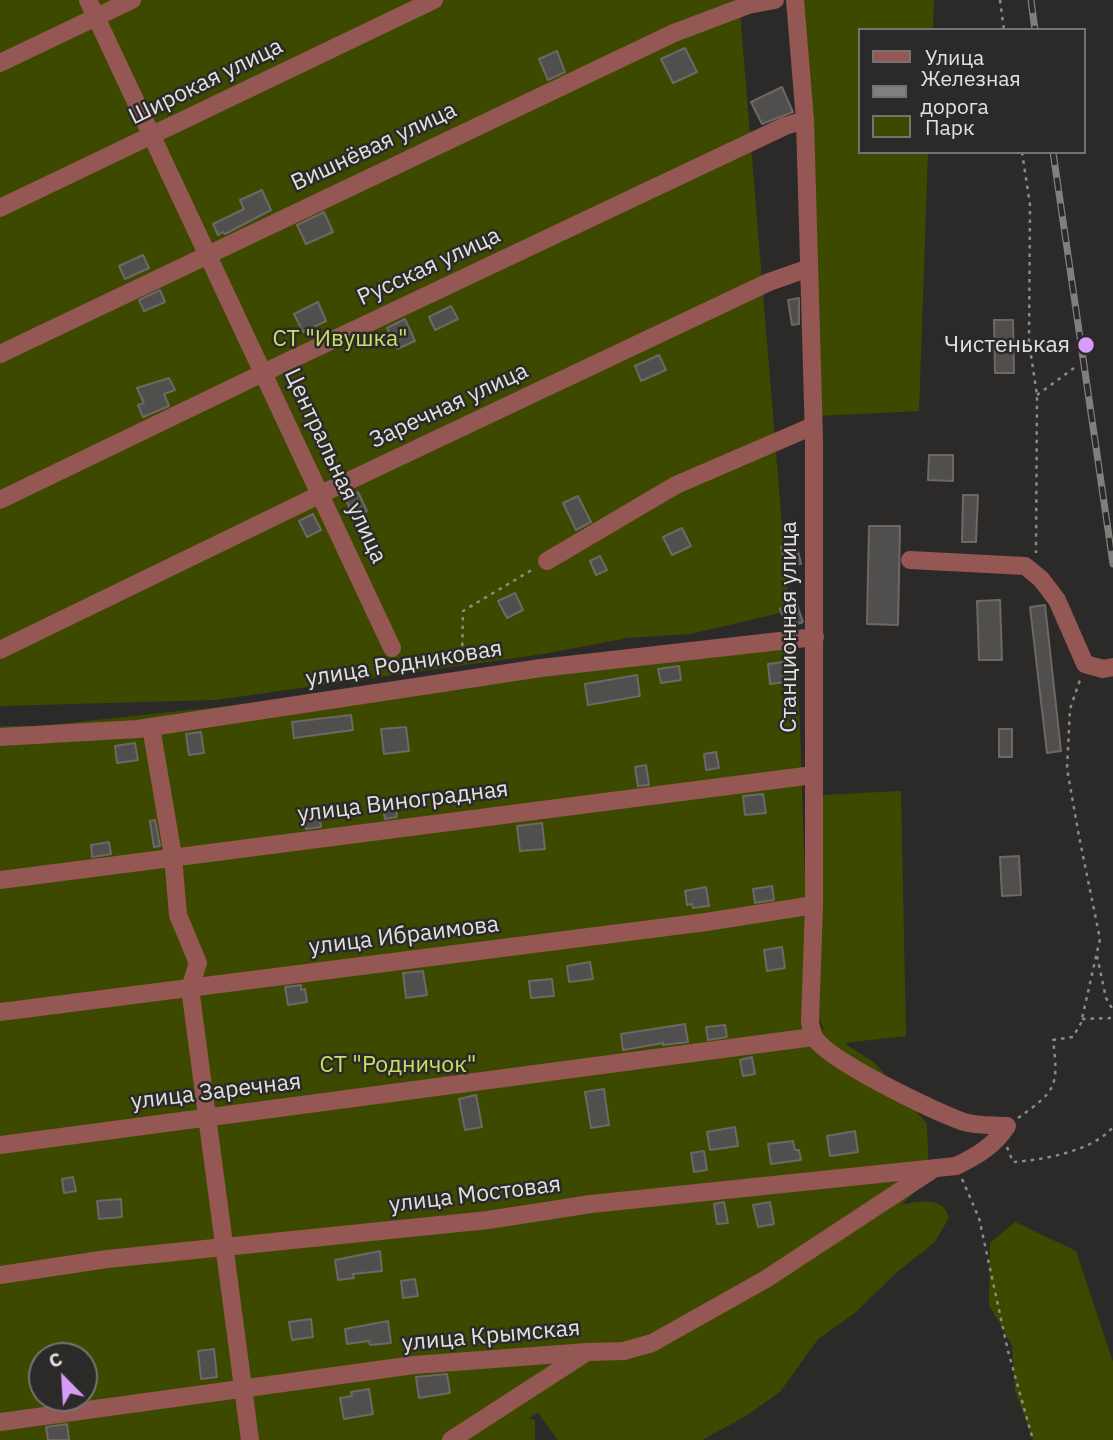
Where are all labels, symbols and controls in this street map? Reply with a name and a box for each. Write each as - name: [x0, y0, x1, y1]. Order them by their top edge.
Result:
- legend: [858, 28, 1085, 154]
- street label: Широкая улица: [125, 33, 287, 131]
- text: Улица: [925, 43, 984, 71]
- text: Железная дорога: [921, 64, 1021, 120]
- street label: Вишнёвая улица: [287, 97, 461, 197]
- text: Парк: [925, 113, 975, 141]
- street label: Русская улица: [353, 222, 505, 312]
- park label: СТ "Ивушка": [272, 325, 408, 353]
- place label: Чистенькая: [944, 331, 1070, 359]
- marker: Чистенькая: [1076, 335, 1096, 355]
- street label: Заречная улица: [365, 357, 533, 455]
- street label: Центральная улица: [278, 364, 392, 568]
- street label: Станционная улица: [775, 521, 803, 733]
- street label: улица Родниковая: [304, 635, 504, 693]
- street label: улица Виноградная: [296, 775, 510, 829]
- street label: улица Ибраимова: [307, 911, 501, 961]
- park label: СТ "Родничок": [319, 1051, 477, 1079]
- street label: улица Заречная: [129, 1068, 303, 1116]
- street label: улица Мостовая: [387, 1171, 563, 1219]
- street label: улица Крымская: [401, 1314, 581, 1358]
- north arrow: [28, 1342, 98, 1412]
- text: С: [45, 1346, 66, 1373]

